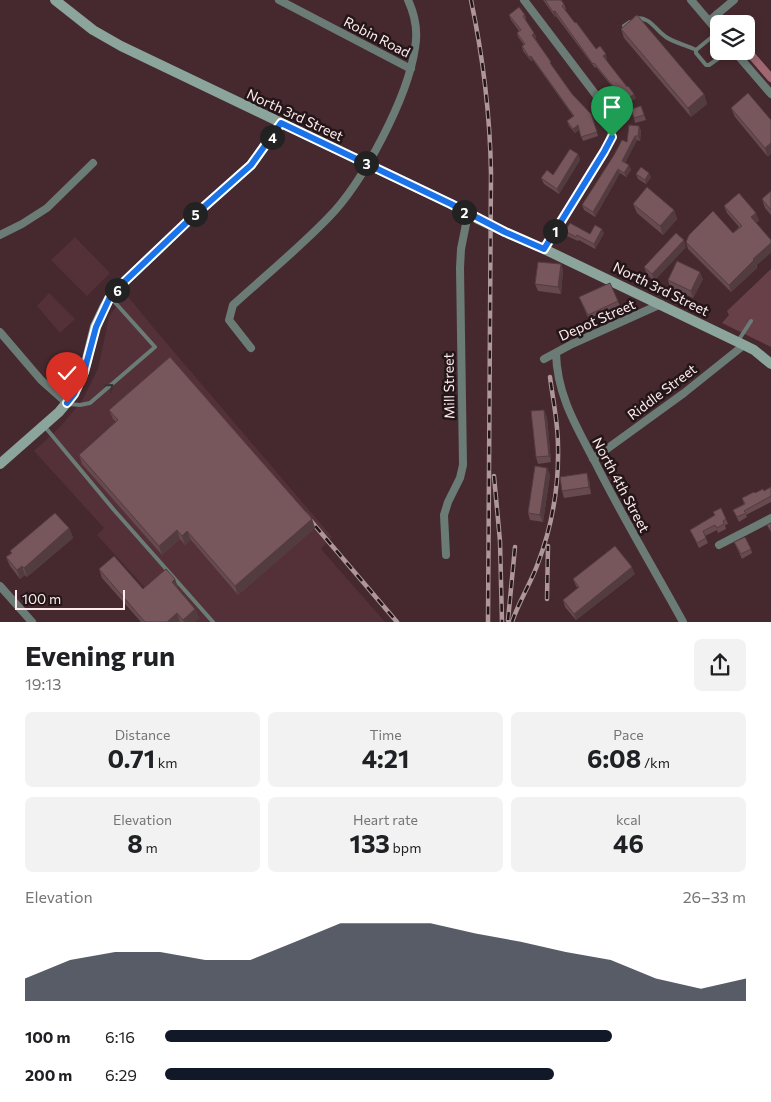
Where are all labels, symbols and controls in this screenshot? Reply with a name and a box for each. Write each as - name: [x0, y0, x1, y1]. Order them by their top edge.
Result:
- street label: Robin Road: [341, 13, 413, 61]
- map controls: [710, 15, 755, 60]
- button: layers: [710, 15, 755, 60]
- street label: North 3rd Street: [244, 85, 346, 144]
- pin: [591, 86, 633, 137]
- icon: arrive: [598, 93, 626, 121]
- pin: 4: [260, 124, 284, 150]
- text: 4: [268, 129, 277, 146]
- pin: 3: [354, 150, 378, 176]
- text: 3: [362, 155, 371, 172]
- pin: 2: [452, 200, 476, 224]
- pin: 5: [182, 202, 208, 226]
- text: 2: [461, 204, 468, 221]
- text: 5: [191, 206, 200, 223]
- pin: 1: [542, 218, 568, 244]
- text: 1: [552, 223, 559, 240]
- street label: North 3rd Street: [610, 258, 712, 319]
- pin: 6: [104, 278, 130, 302]
- text: 6: [113, 282, 122, 299]
- street label: Depot Street: [556, 295, 638, 344]
- pin: [46, 352, 88, 403]
- street label: Mill Street: [439, 352, 458, 419]
- icon: check: [53, 359, 81, 387]
- street label: Riddle Street: [624, 360, 700, 423]
- one-way arrow: [104, 384, 113, 393]
- street label: North 4th Street: [589, 434, 654, 536]
- scale bar: [15, 587, 125, 610]
- text: 100 m: [22, 590, 61, 607]
- text: Evening run: [25, 638, 175, 672]
- button: share: [694, 639, 746, 691]
- text: 19:13: [25, 674, 61, 693]
- text: Distance: [115, 726, 170, 743]
- text: Time: [369, 726, 402, 743]
- text: Pace: [613, 726, 644, 743]
- text: 0.71: [107, 743, 155, 773]
- text: 4:21: [362, 743, 409, 773]
- text: 6:08: [587, 743, 641, 773]
- text: km: [155, 754, 178, 771]
- text: /km: [641, 754, 670, 771]
- text: Elevation: [113, 811, 172, 828]
- text: Heart rate: [353, 811, 418, 828]
- text: kcal: [616, 811, 641, 828]
- text: 8: [127, 828, 143, 858]
- text: 133: [350, 828, 390, 858]
- text: 46: [613, 828, 644, 858]
- text: m: [143, 839, 158, 856]
- text: bpm: [390, 839, 421, 856]
- text: Elevation: [25, 887, 93, 906]
- text: 26–33 m: [683, 887, 746, 906]
- text: 100 m: [25, 1027, 71, 1046]
- text: 6:16: [105, 1027, 135, 1046]
- text: 200 m: [25, 1065, 72, 1084]
- text: 6:29: [105, 1065, 137, 1084]

